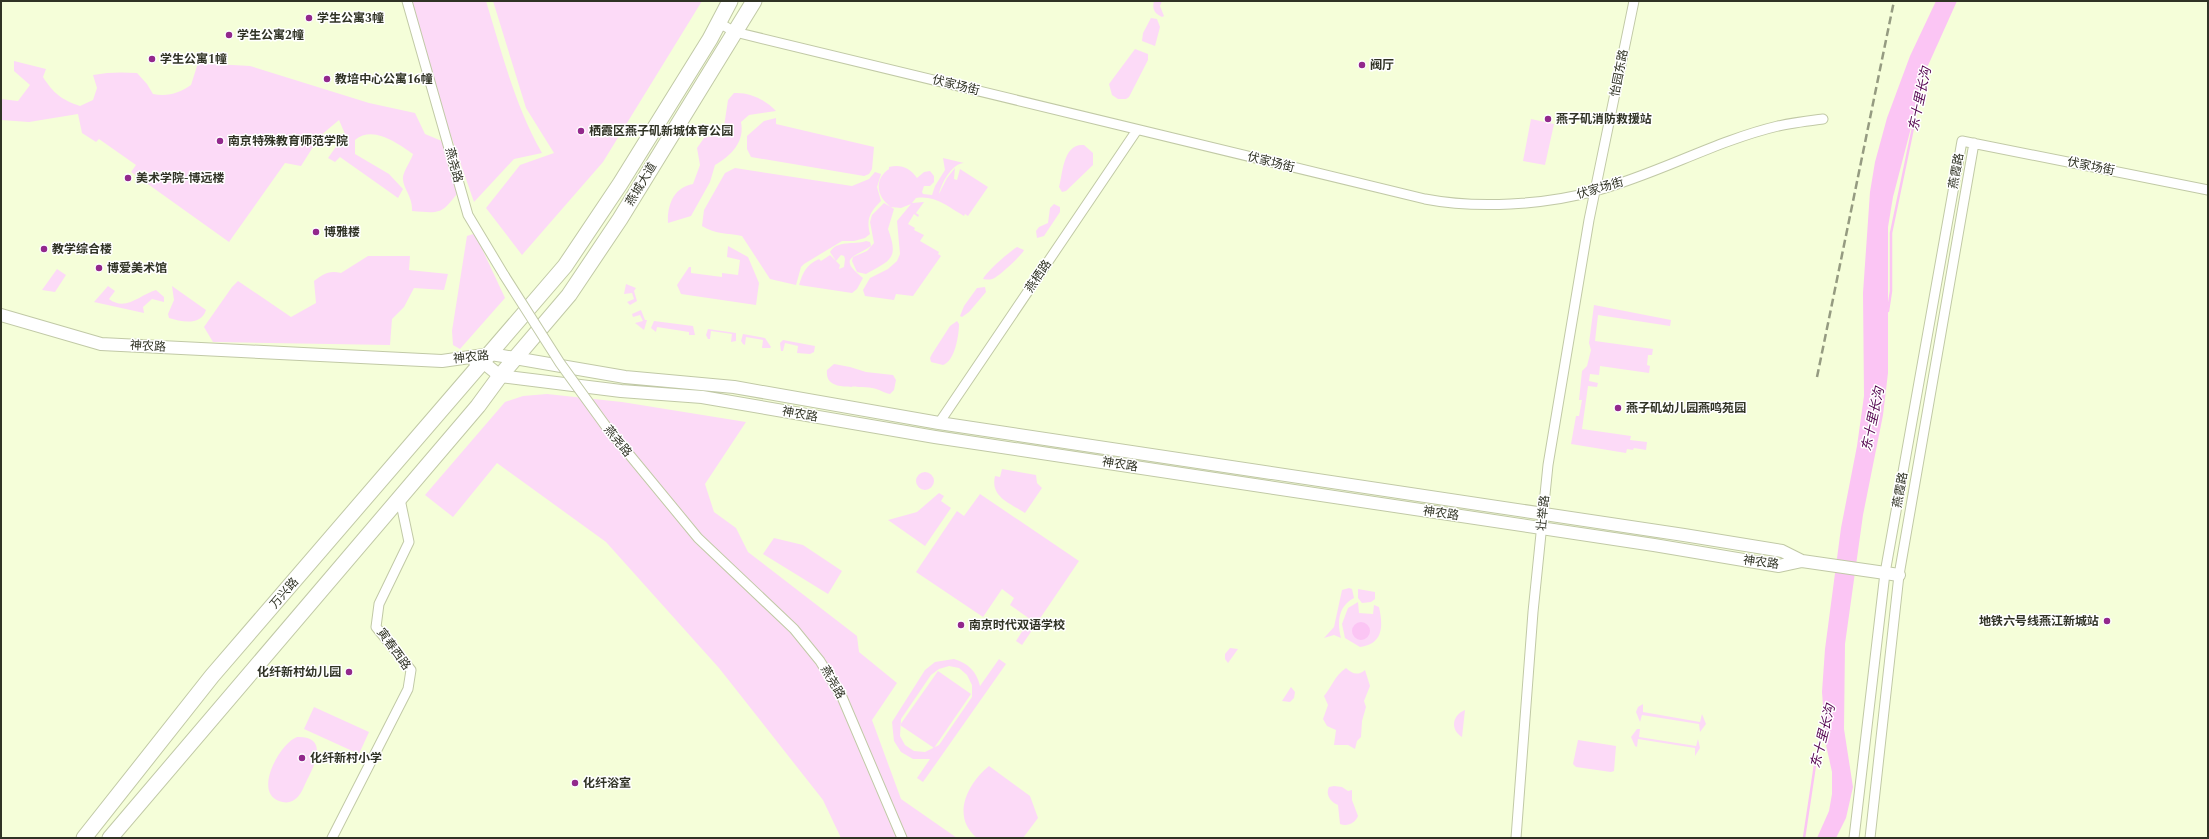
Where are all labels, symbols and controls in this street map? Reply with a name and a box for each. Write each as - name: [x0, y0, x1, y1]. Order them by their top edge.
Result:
- place label: 学生公寓3幢: [317, 9, 384, 28]
- marker: 学生公寓3幢: [304, 13, 314, 23]
- place label: 学生公寓2幢: [237, 26, 304, 45]
- marker: 学生公寓2幢: [224, 30, 234, 40]
- street label: 怡园东路: [1606, 48, 1633, 98]
- place label: 学生公寓1幢: [160, 50, 227, 69]
- marker: 学生公寓1幢: [147, 54, 157, 64]
- place label: 阀厅: [1370, 56, 1394, 75]
- marker: 阀厅: [1357, 60, 1367, 70]
- water label: 东十里长沟: [1903, 63, 1937, 133]
- place label: 教培中心公寓16幢: [335, 70, 432, 89]
- street label: 伏家场街: [930, 70, 981, 101]
- marker: 教培中心公寓16幢: [322, 74, 332, 84]
- place label: 燕子矶消防救援站: [1556, 110, 1652, 129]
- marker: 燕子矶消防救援站: [1543, 114, 1553, 124]
- place label: 栖霞区燕子矶新城体育公园: [589, 122, 733, 141]
- marker: 栖霞区燕子矶新城体育公园: [576, 126, 586, 136]
- place label: 南京特殊教育师范学院: [228, 132, 348, 151]
- marker: 南京特殊教育师范学院: [215, 136, 225, 146]
- street label: 燕尧路: [440, 145, 467, 185]
- street label: 伏家场街: [1245, 147, 1296, 178]
- street label: 燕霞路: [1944, 152, 1969, 190]
- street label: 伏家场街: [2066, 153, 2116, 180]
- street label: 燕城大道: [621, 159, 662, 210]
- place label: 美术学院-博远楼: [136, 169, 224, 188]
- marker: 美术学院-博远楼: [123, 173, 133, 183]
- street label: 伏家场街: [1574, 173, 1626, 204]
- place label: 博雅楼: [324, 223, 360, 242]
- marker: 博雅楼: [311, 227, 321, 237]
- place label: 教学综合楼: [52, 240, 112, 259]
- marker: 教学综合楼: [39, 244, 49, 254]
- street label: 燕栖路: [1020, 256, 1056, 297]
- place label: 博爱美术馆: [107, 259, 167, 278]
- marker: 博爱美术馆: [94, 263, 104, 273]
- street label: 神农路: [129, 336, 166, 357]
- street label: 神农路: [452, 346, 490, 369]
- water label: 东十里长沟: [1856, 383, 1890, 453]
- place label: 燕子矶幼儿园燕鸣苑园: [1626, 399, 1746, 418]
- street label: 神农路: [781, 402, 819, 427]
- marker: 燕子矶幼儿园燕鸣苑园: [1613, 403, 1623, 413]
- street label: 燕尧路: [599, 421, 636, 461]
- street label: 神农路: [1101, 452, 1139, 477]
- street label: 燕霞路: [1888, 471, 1913, 509]
- street label: 壮举路: [1532, 494, 1555, 532]
- street label: 神农路: [1422, 502, 1460, 525]
- street label: 神农路: [1742, 551, 1780, 574]
- street label: 万兴路: [265, 574, 303, 613]
- place label: 地铁六号线燕江新城站: [1979, 612, 2099, 631]
- place label: 南京时代双语学校: [969, 616, 1065, 635]
- marker: 地铁六号线燕江新城站: [2102, 616, 2112, 626]
- marker: 南京时代双语学校: [956, 620, 966, 630]
- street label: 寅春西路: [372, 624, 415, 674]
- street label: 燕尧路: [815, 662, 850, 703]
- place label: 化纤新村幼儿园: [257, 663, 341, 682]
- marker: 化纤新村幼儿园: [344, 667, 354, 677]
- water label: 东十里长沟: [1805, 700, 1841, 770]
- place label: 化纤新村小学: [310, 749, 382, 768]
- marker: 化纤新村小学: [297, 753, 307, 763]
- place label: 化纤浴室: [583, 774, 631, 793]
- marker: 化纤浴室: [570, 778, 580, 788]

